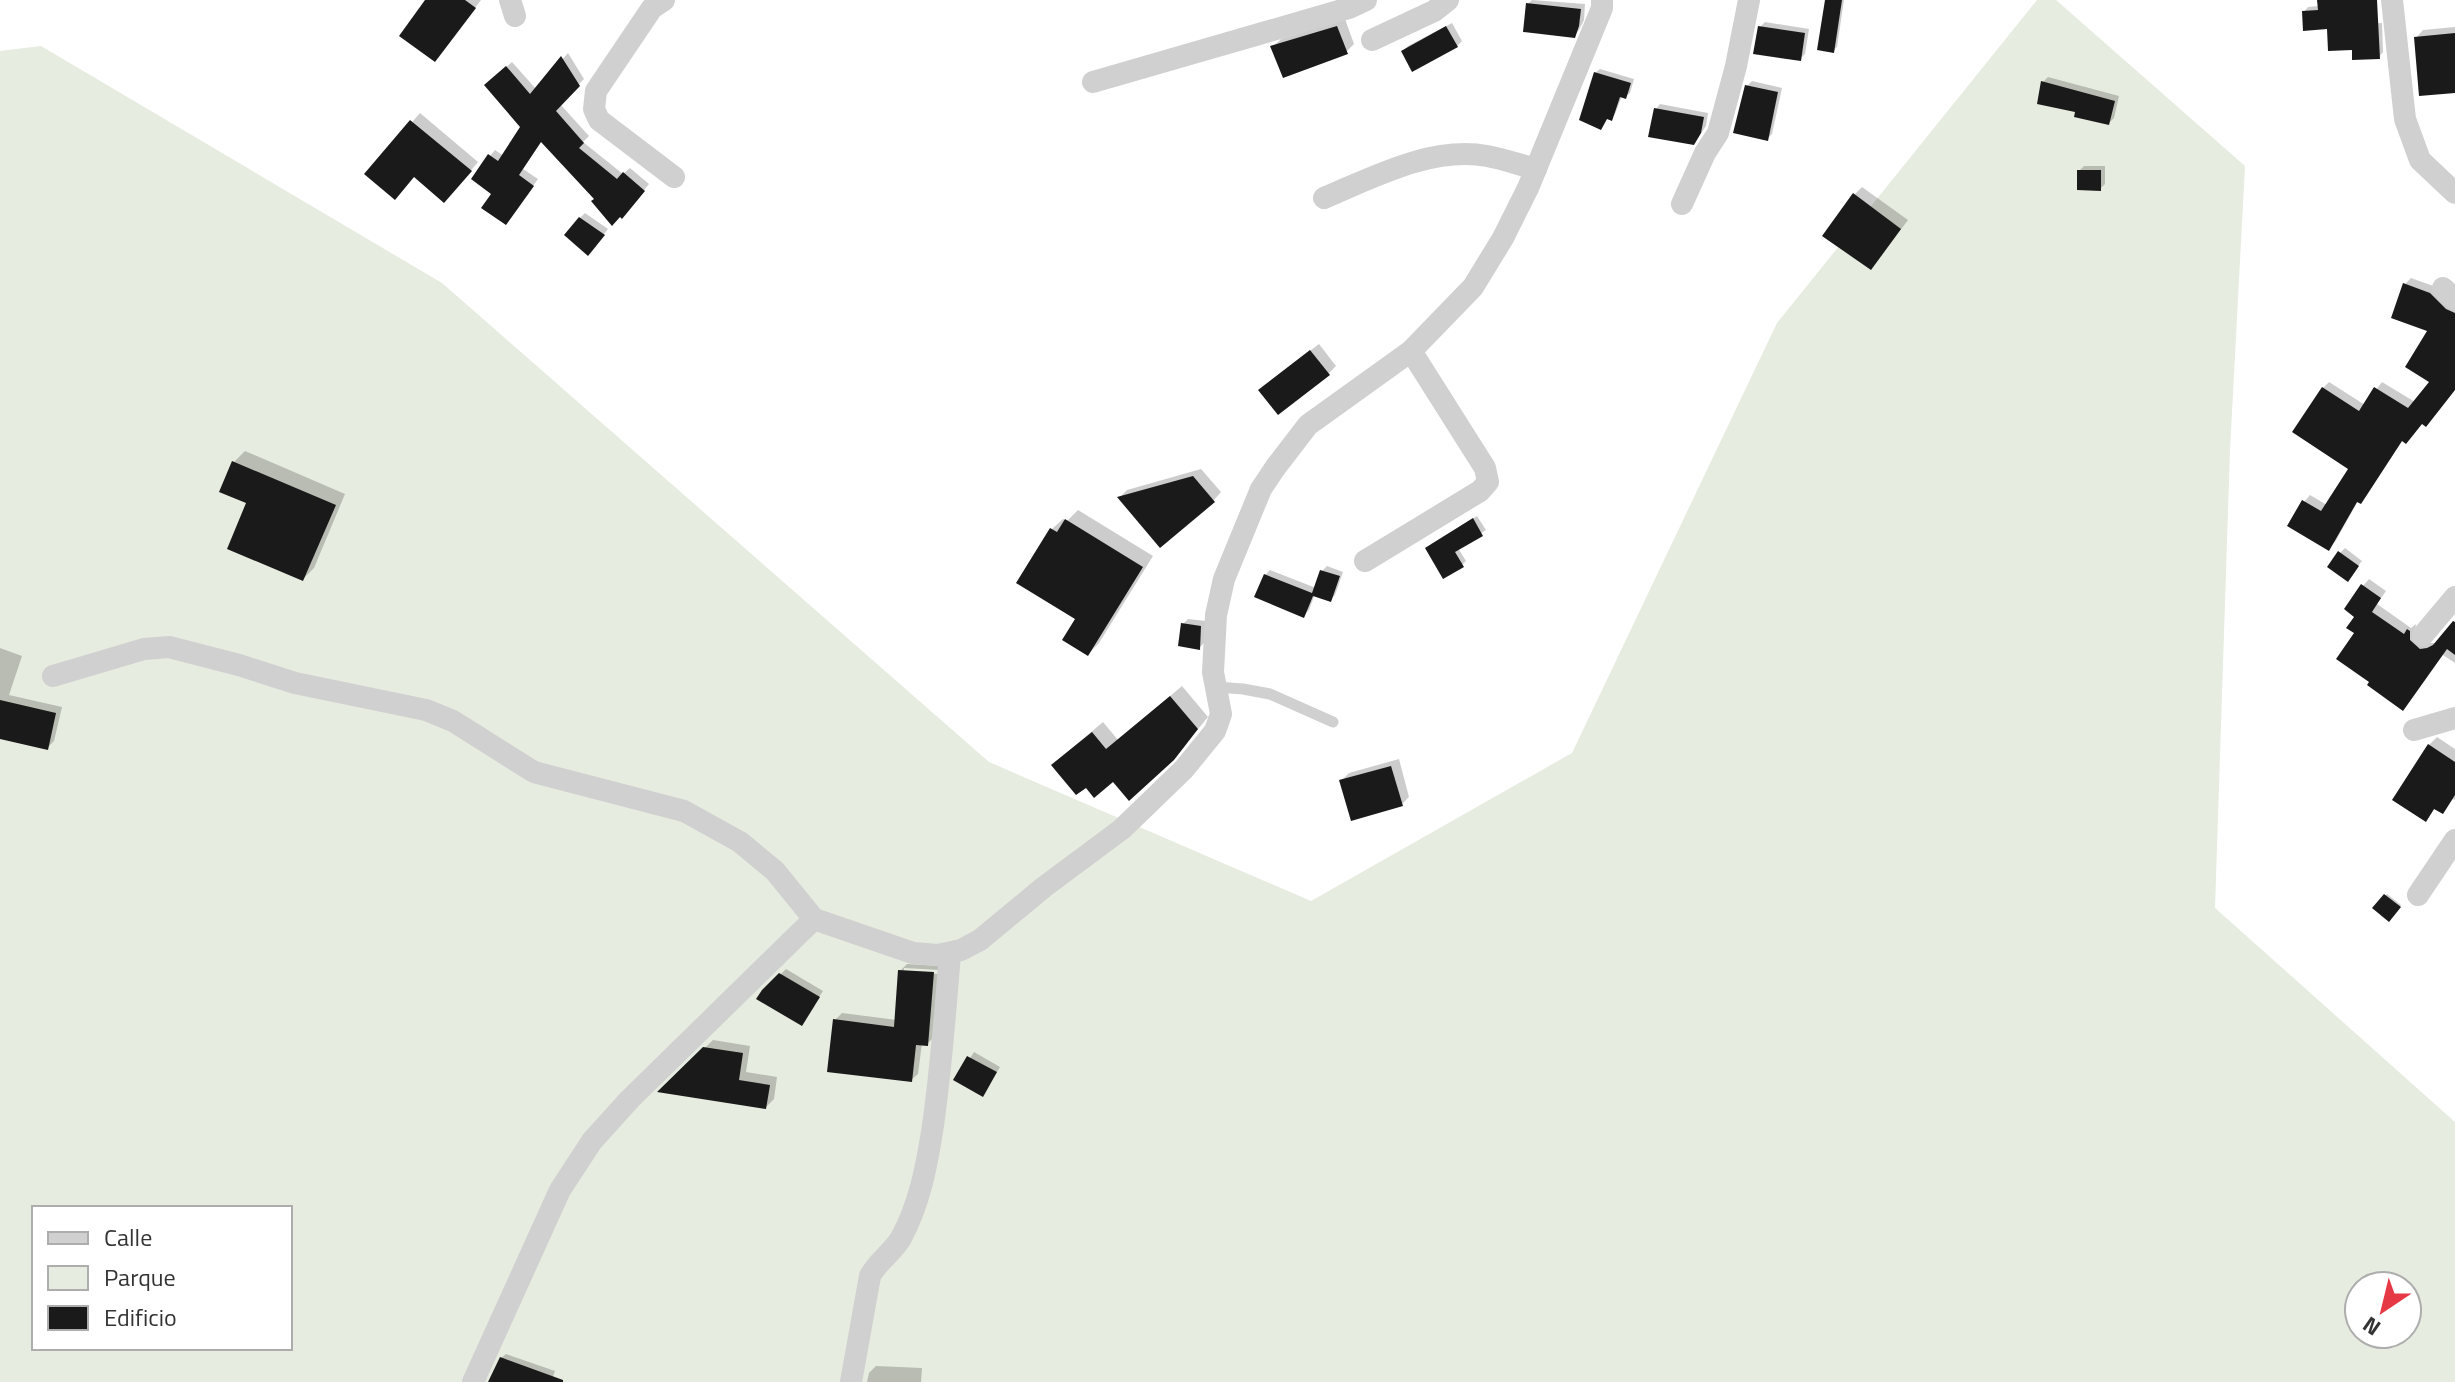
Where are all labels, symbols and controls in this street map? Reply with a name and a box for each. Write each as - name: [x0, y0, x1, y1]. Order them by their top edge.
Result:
- legend: [32, 1206, 292, 1350]
- text: Calle: [104, 1219, 152, 1255]
- text: Parque: [104, 1259, 176, 1295]
- north arrow: [2343, 1270, 2423, 1350]
- text: Edificio: [104, 1299, 177, 1335]
- text: N: [2356, 1308, 2388, 1345]

